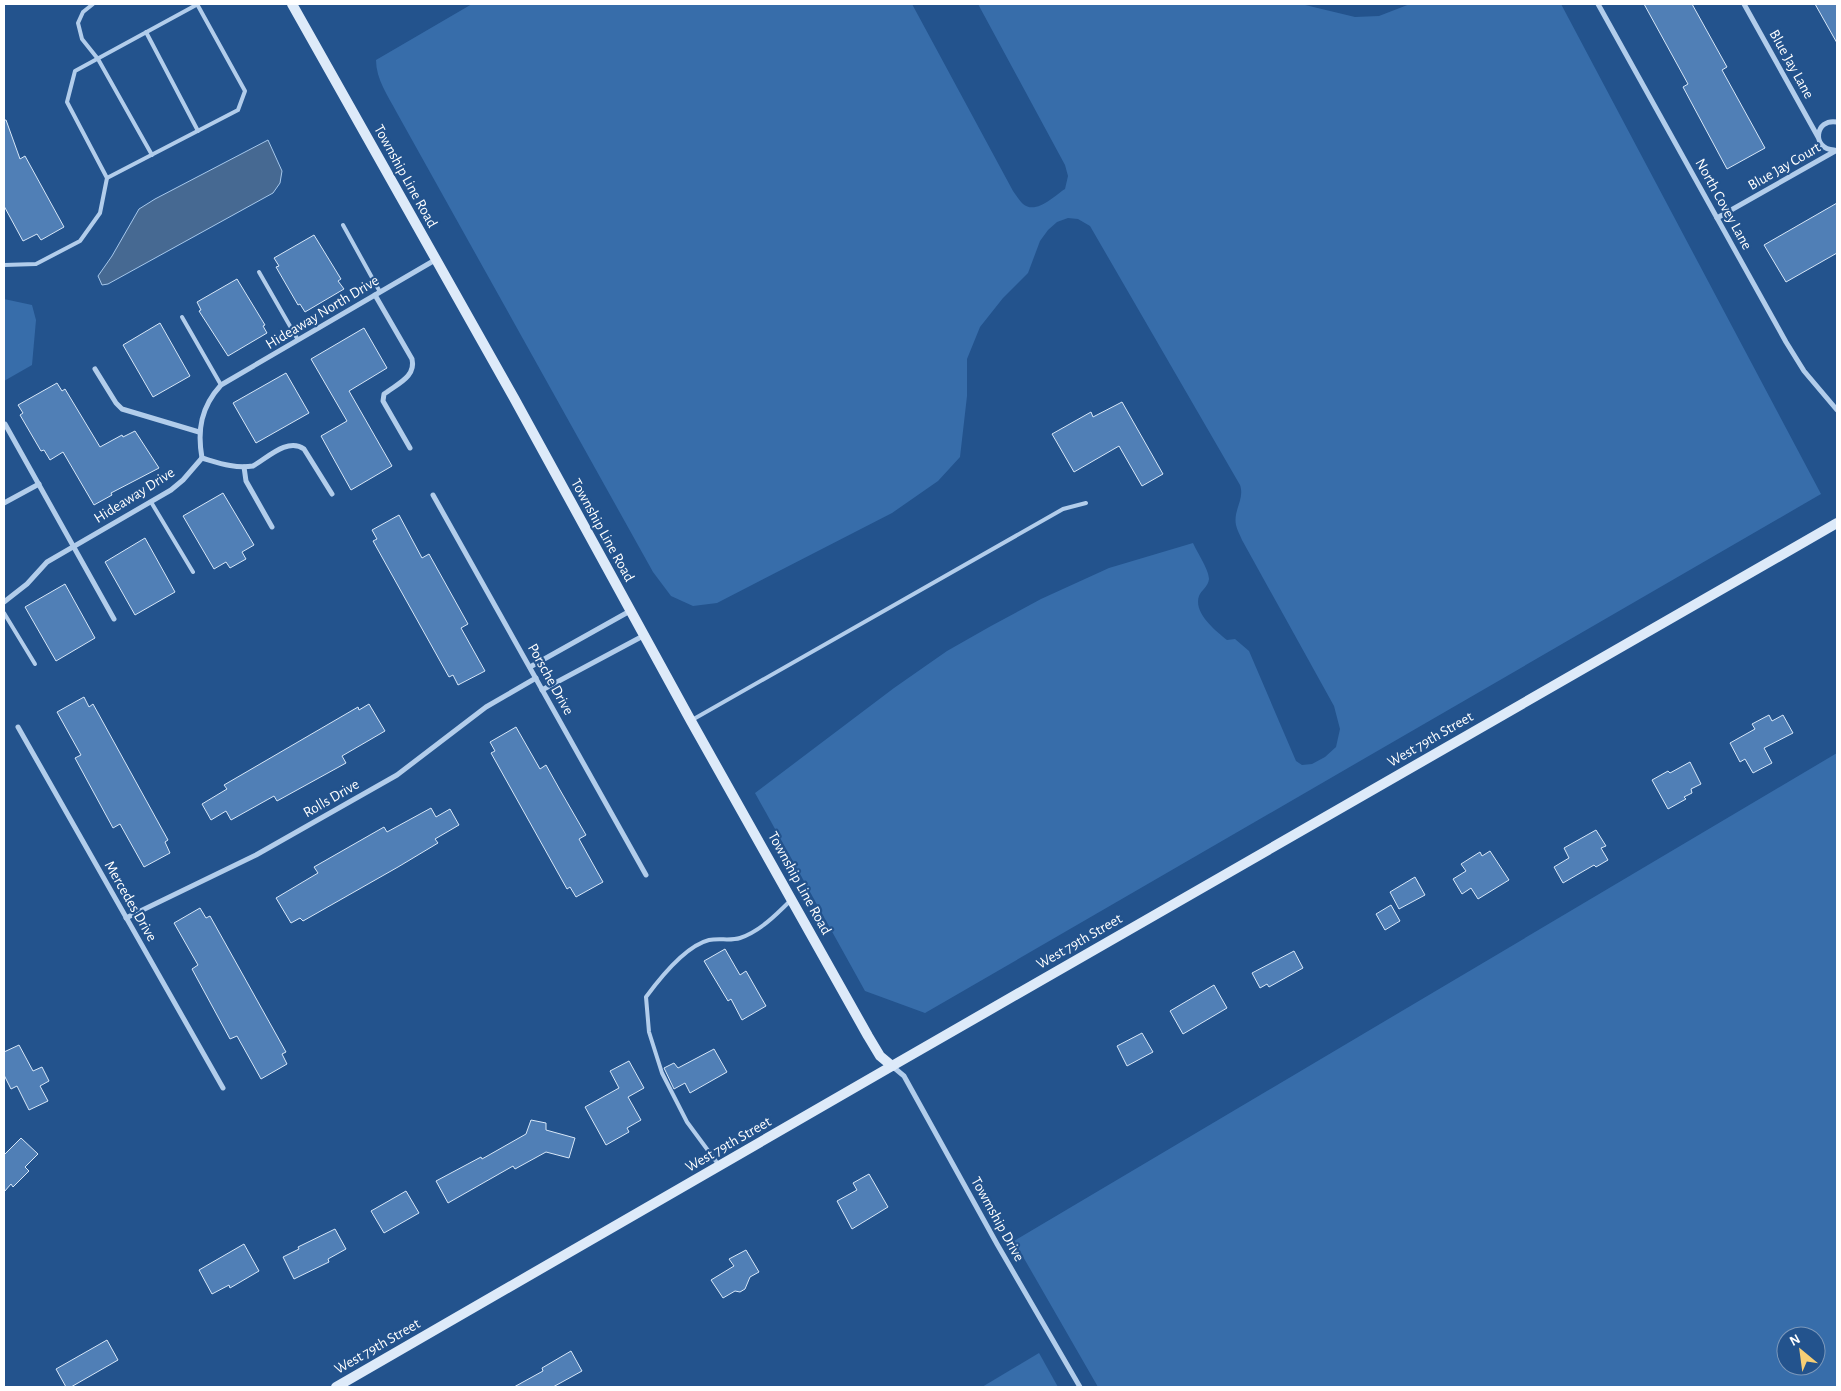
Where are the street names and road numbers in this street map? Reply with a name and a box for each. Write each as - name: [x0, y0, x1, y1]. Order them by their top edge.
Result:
- street label: Blue Jay Lane: [1766, 27, 1817, 101]
- street label: Township Line Road: [371, 122, 440, 230]
- street label: Blue Jay Court: [1746, 140, 1823, 193]
- street label: North Covey Lane: [1692, 156, 1755, 252]
- street label: Hideaway North Drive: [263, 273, 382, 352]
- street label: Hideaway Drive: [91, 465, 177, 526]
- street label: Township Line Road: [568, 476, 637, 584]
- street label: Porsche Drive: [525, 641, 576, 717]
- street label: West 79th Street: [1385, 709, 1476, 770]
- street label: Rolls Drive: [301, 776, 362, 820]
- street label: Township Line Road: [765, 829, 834, 937]
- street label: Mercedes Drive: [102, 859, 160, 944]
- street label: West 79th Street: [1034, 911, 1125, 972]
- street label: West 79th Street: [683, 1114, 774, 1175]
- street label: Towmship Drive: [968, 1175, 1027, 1264]
- street label: West 79th Street: [332, 1316, 423, 1377]

